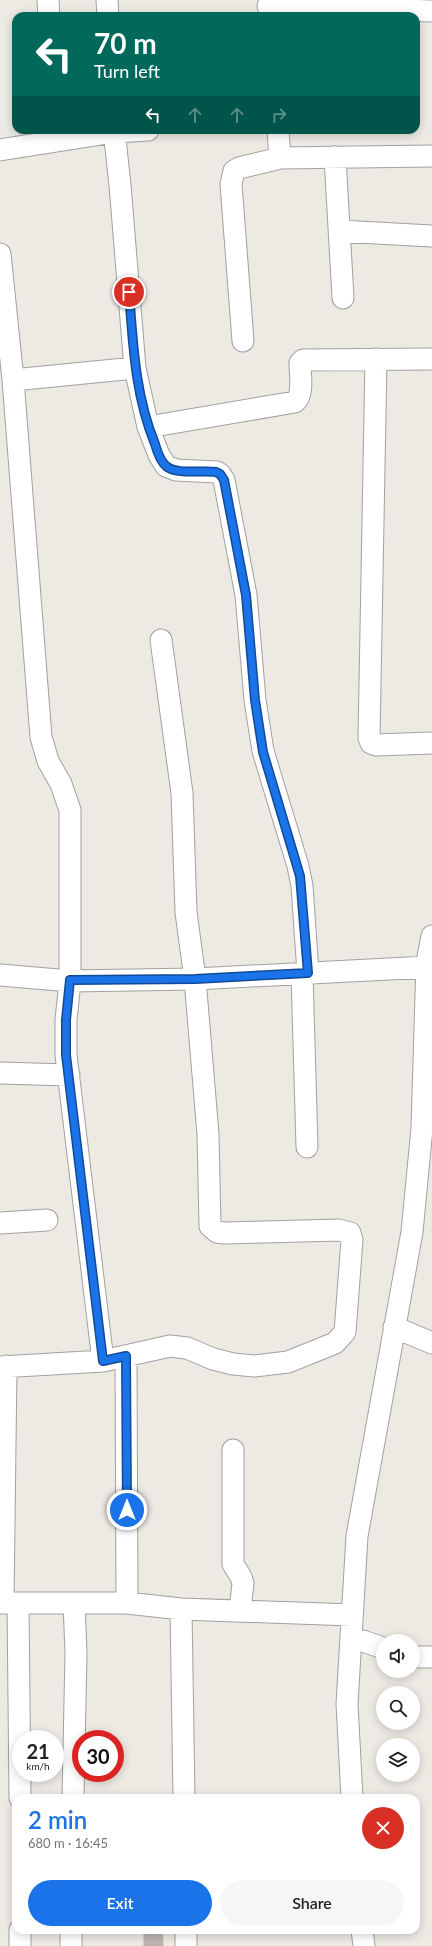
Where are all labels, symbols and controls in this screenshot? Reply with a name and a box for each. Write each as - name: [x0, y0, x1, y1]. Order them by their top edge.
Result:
- text: 70 m: [94, 26, 157, 60]
- icon: left: [28, 28, 80, 80]
- text: Turn left: [94, 60, 160, 82]
- icon: left: [142, 104, 164, 126]
- icon: ahead: [184, 104, 206, 126]
- icon: ahead: [226, 104, 248, 126]
- icon: right: [268, 104, 290, 126]
- pin: [112, 275, 146, 309]
- icon: arrive: [118, 281, 140, 303]
- position arrow: [106, 1489, 148, 1531]
- map controls: [376, 1634, 420, 1782]
- button: sound: [376, 1634, 420, 1678]
- button: search: [376, 1686, 420, 1730]
- speed limit sign: 30: [72, 1730, 124, 1782]
- button: layers: [376, 1738, 420, 1782]
- text: 21: [26, 1739, 50, 1763]
- text: km/h: [26, 1760, 50, 1772]
- text: 2 min: [28, 1805, 87, 1834]
- button: close: [362, 1807, 404, 1849]
- text: 680 m · 16:45: [28, 1835, 108, 1851]
- button: Exit: [28, 1880, 212, 1926]
- button: Share: [220, 1880, 404, 1926]

